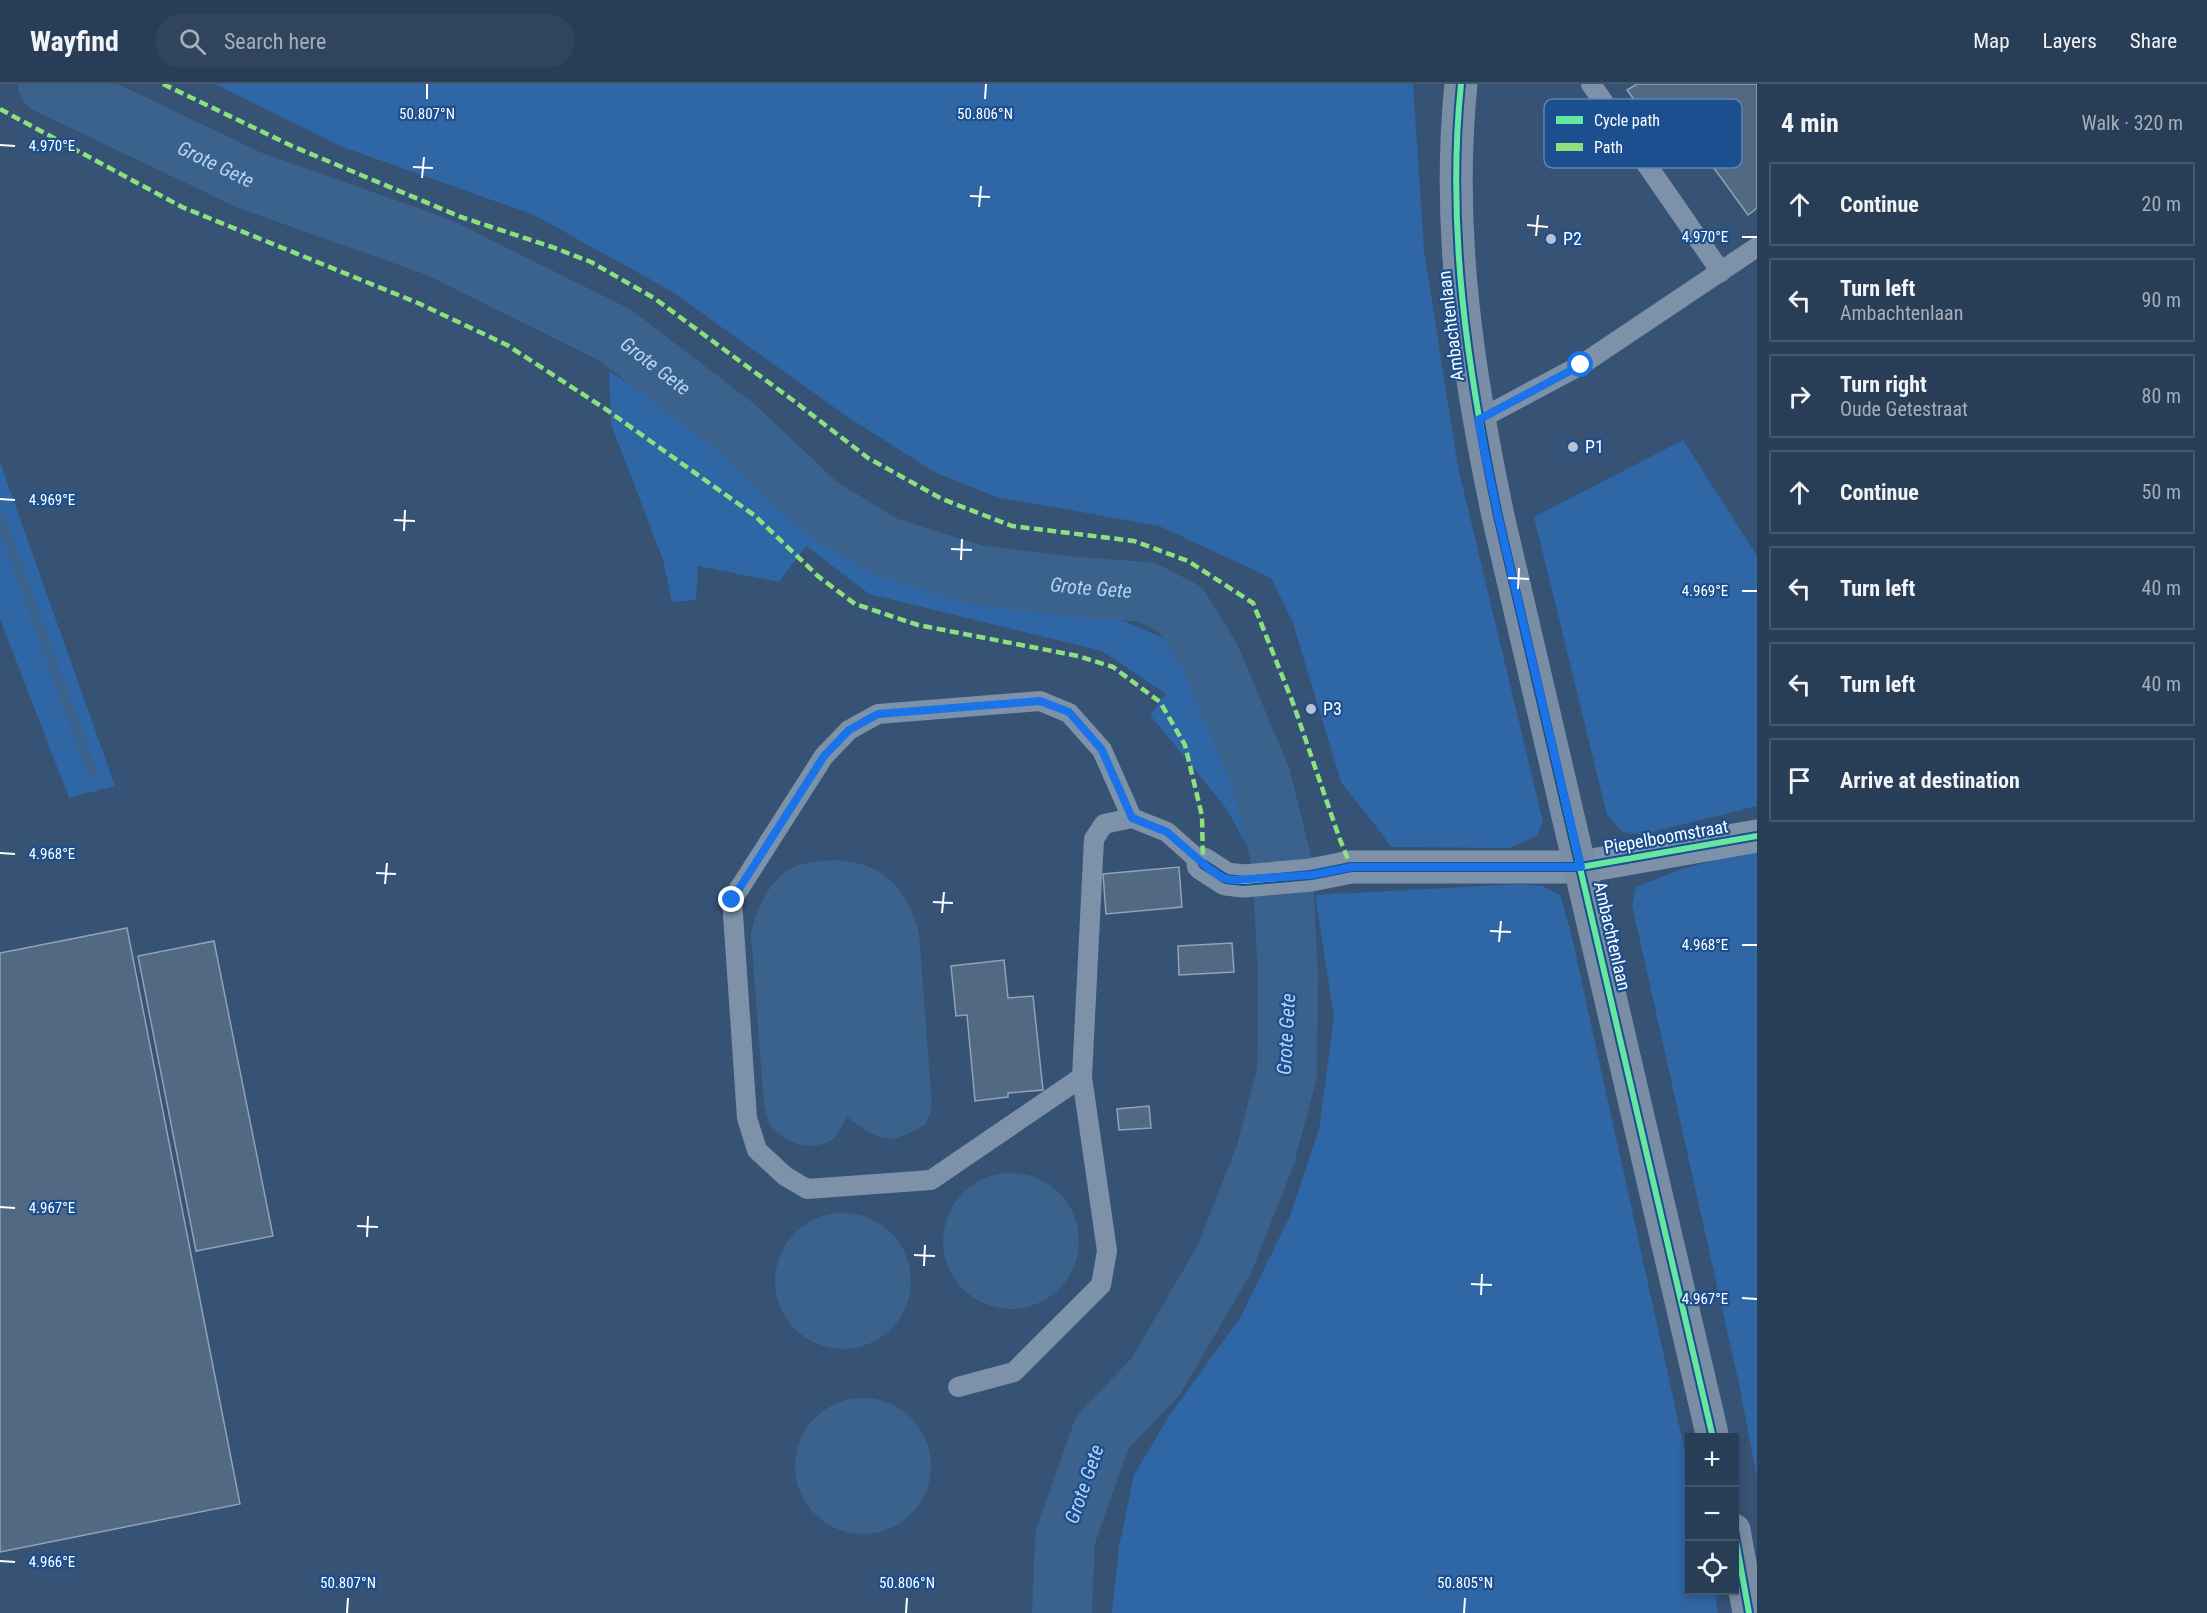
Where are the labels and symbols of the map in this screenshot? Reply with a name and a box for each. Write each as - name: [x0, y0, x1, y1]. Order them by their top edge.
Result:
- legend: [1544, 99, 1742, 168]
- text: 50.807°N: [399, 105, 455, 123]
- text: 50.806°N: [957, 105, 1013, 123]
- text: Cycle path: [1594, 111, 1660, 130]
- water label: Grote Gete: [174, 136, 258, 193]
- text: 4.970°E: [29, 137, 75, 155]
- text: Path: [1594, 138, 1623, 157]
- place label: P2: [1563, 228, 1582, 249]
- text: 4.970°E: [1682, 228, 1728, 246]
- marker: P2: [1544, 232, 1558, 246]
- street label: Ambachtenlaan: [1433, 270, 1468, 382]
- water label: Grote Gete: [616, 332, 695, 400]
- route start: [1567, 351, 1593, 377]
- place label: P1: [1585, 436, 1604, 457]
- marker: P1: [1566, 440, 1580, 454]
- text: 4.969°E: [29, 491, 75, 509]
- water label: Grote Gete: [1049, 572, 1133, 603]
- text: 4.969°E: [1682, 582, 1728, 600]
- place label: P3: [1323, 698, 1342, 719]
- marker: P3: [1304, 702, 1318, 716]
- street label: Piepelboomstraat: [1602, 815, 1730, 858]
- text: 4.968°E: [29, 845, 75, 863]
- street label: Ambachtenlaan: [1590, 879, 1635, 992]
- route end: [718, 886, 744, 912]
- text: 4.968°E: [1682, 936, 1728, 954]
- water label: Grote Gete: [1272, 993, 1300, 1075]
- text: 4.967°E: [29, 1199, 75, 1217]
- text: 4.967°E: [1682, 1290, 1728, 1308]
- water label: Grote Gete: [1059, 1441, 1109, 1527]
- text: 4.966°E: [29, 1553, 75, 1571]
- text: 50.807°N: [320, 1574, 376, 1592]
- text: 50.806°N: [879, 1574, 935, 1592]
- text: 50.805°N: [1437, 1574, 1493, 1592]

